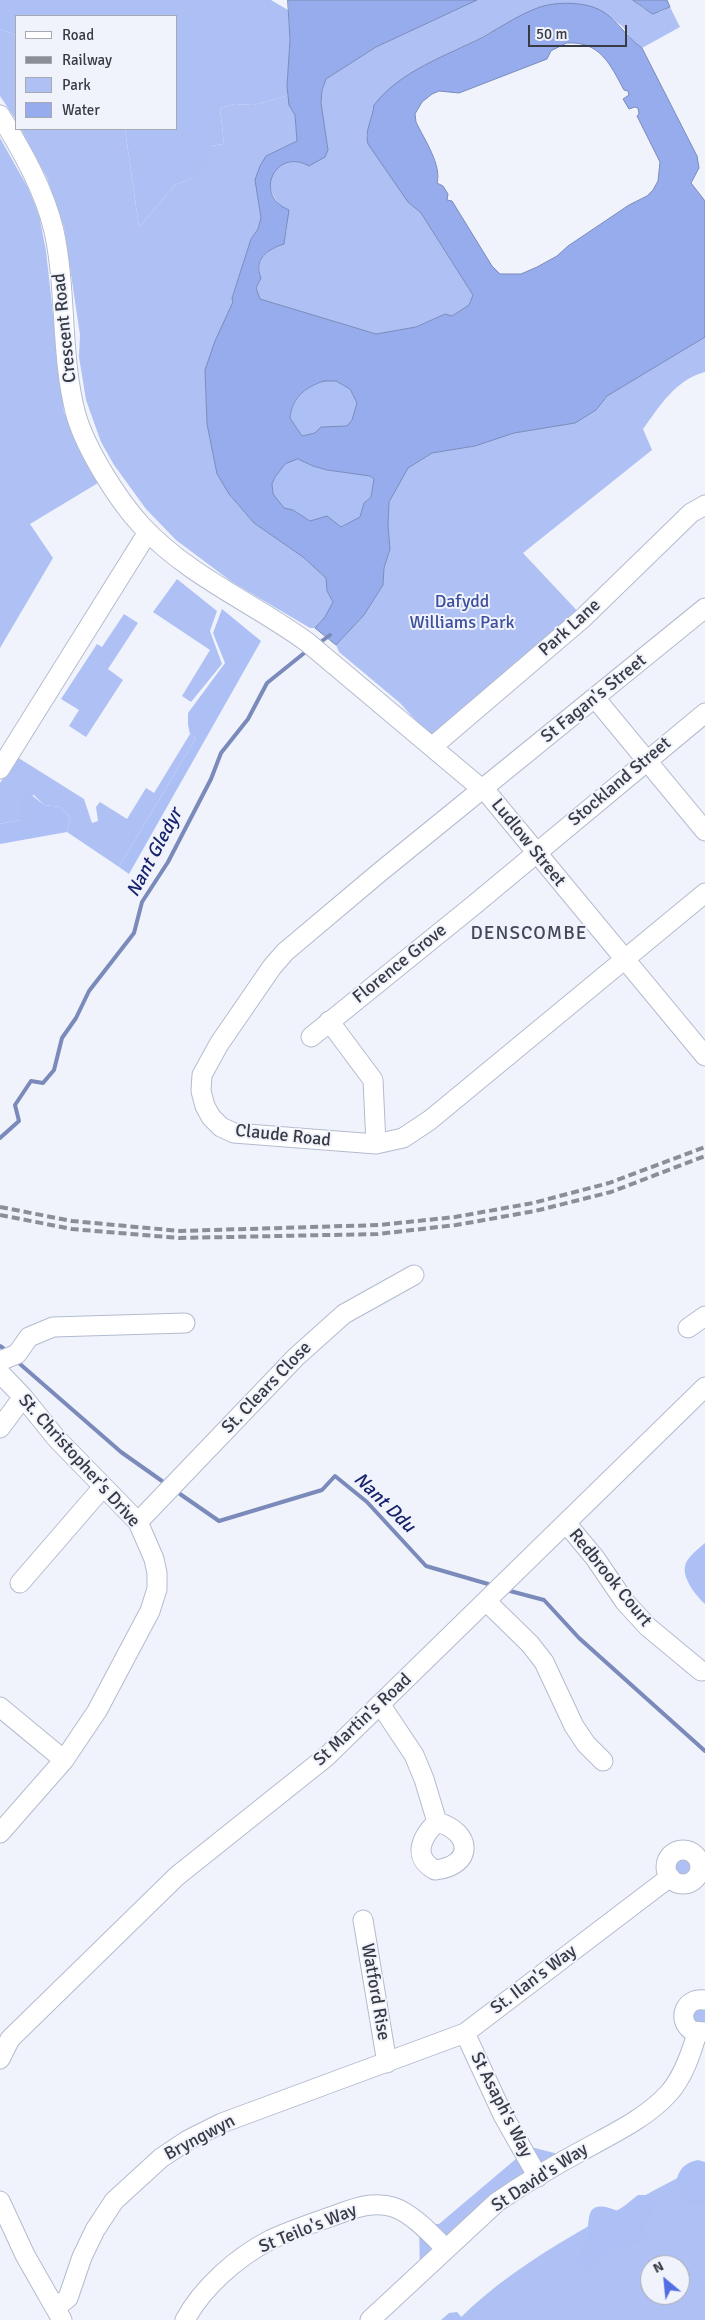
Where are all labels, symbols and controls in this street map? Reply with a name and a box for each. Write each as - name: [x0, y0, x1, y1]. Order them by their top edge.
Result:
- legend: [15, 15, 178, 130]
- scale bar: [530, 15, 629, 47]
- text: 50 m: [536, 25, 567, 43]
- text: Road: [62, 26, 94, 44]
- text: Railway: [62, 51, 112, 69]
- text: Park: [62, 76, 91, 94]
- text: Water: [62, 101, 100, 119]
- street label: Crescent Road: [49, 272, 81, 384]
- park label: Dafydd Williams Park: [409, 591, 515, 634]
- street label: Park Lane: [535, 595, 605, 661]
- street label: St Fagan's Street: [537, 650, 651, 748]
- street label: Stockland Street: [564, 733, 676, 831]
- street label: Ludlow Street: [486, 795, 570, 891]
- water label: Nant Gledyr: [122, 805, 188, 901]
- street label: Florence Grove: [349, 920, 451, 1008]
- district label: DENSCOMBE: [469, 923, 589, 945]
- street label: Claude Road: [234, 1120, 332, 1152]
- street label: St. Clears Close: [218, 1337, 316, 1439]
- street label: St. Christopher's Drive: [14, 1390, 144, 1532]
- water label: Nant Ddu: [349, 1468, 419, 1538]
- street label: Redbrook Court: [564, 1525, 656, 1631]
- street label: St Martin's Road: [310, 1669, 416, 1771]
- street label: St. Ilan's Way: [487, 1941, 581, 2019]
- street label: Watford Rise: [356, 1942, 394, 2042]
- street label: St Asaph's Way: [465, 2049, 537, 2161]
- street label: Bryngwyn: [161, 2110, 239, 2166]
- street label: St David's Way: [488, 2139, 592, 2217]
- street label: St Teilo's Way: [256, 2200, 360, 2258]
- north arrow: [640, 2255, 690, 2305]
- text: N: [650, 2257, 666, 2277]

